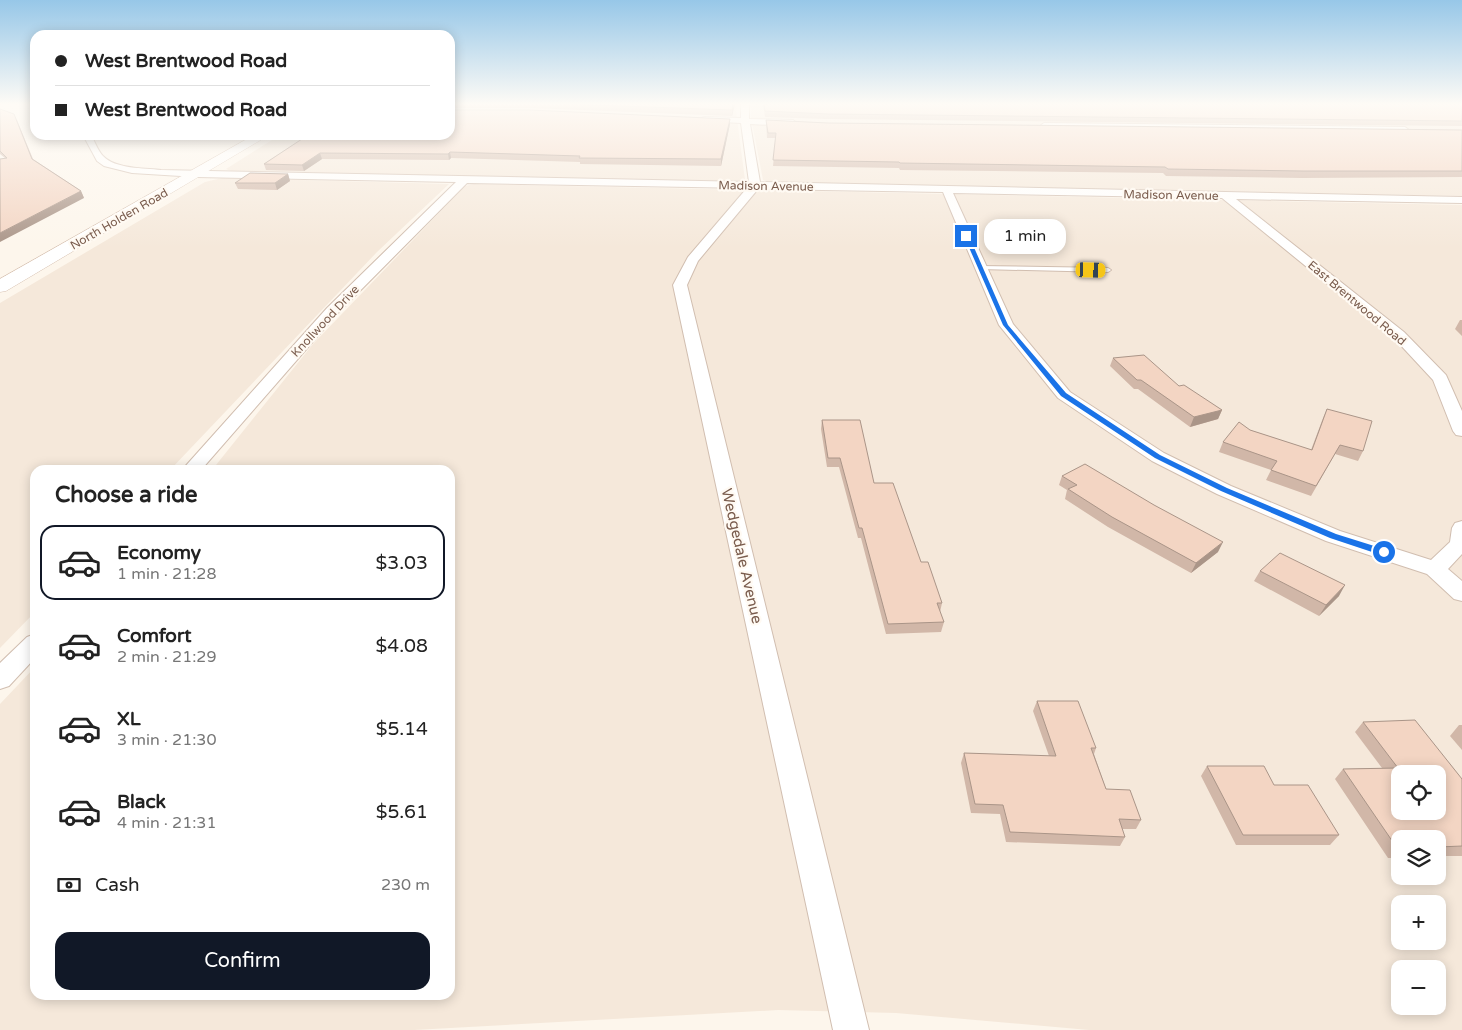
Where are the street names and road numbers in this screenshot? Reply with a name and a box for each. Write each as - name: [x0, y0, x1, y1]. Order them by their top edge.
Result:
- street label: Madison Avenue: [718, 178, 814, 194]
- street label: North Holden Road: [68, 185, 170, 253]
- street label: Madison Avenue: [1123, 187, 1219, 203]
- street label: East Brentwood Road: [1305, 258, 1409, 348]
- street label: Knollwood Drive: [288, 282, 362, 360]
- street label: Wedgedale Avenue: [718, 487, 766, 625]

